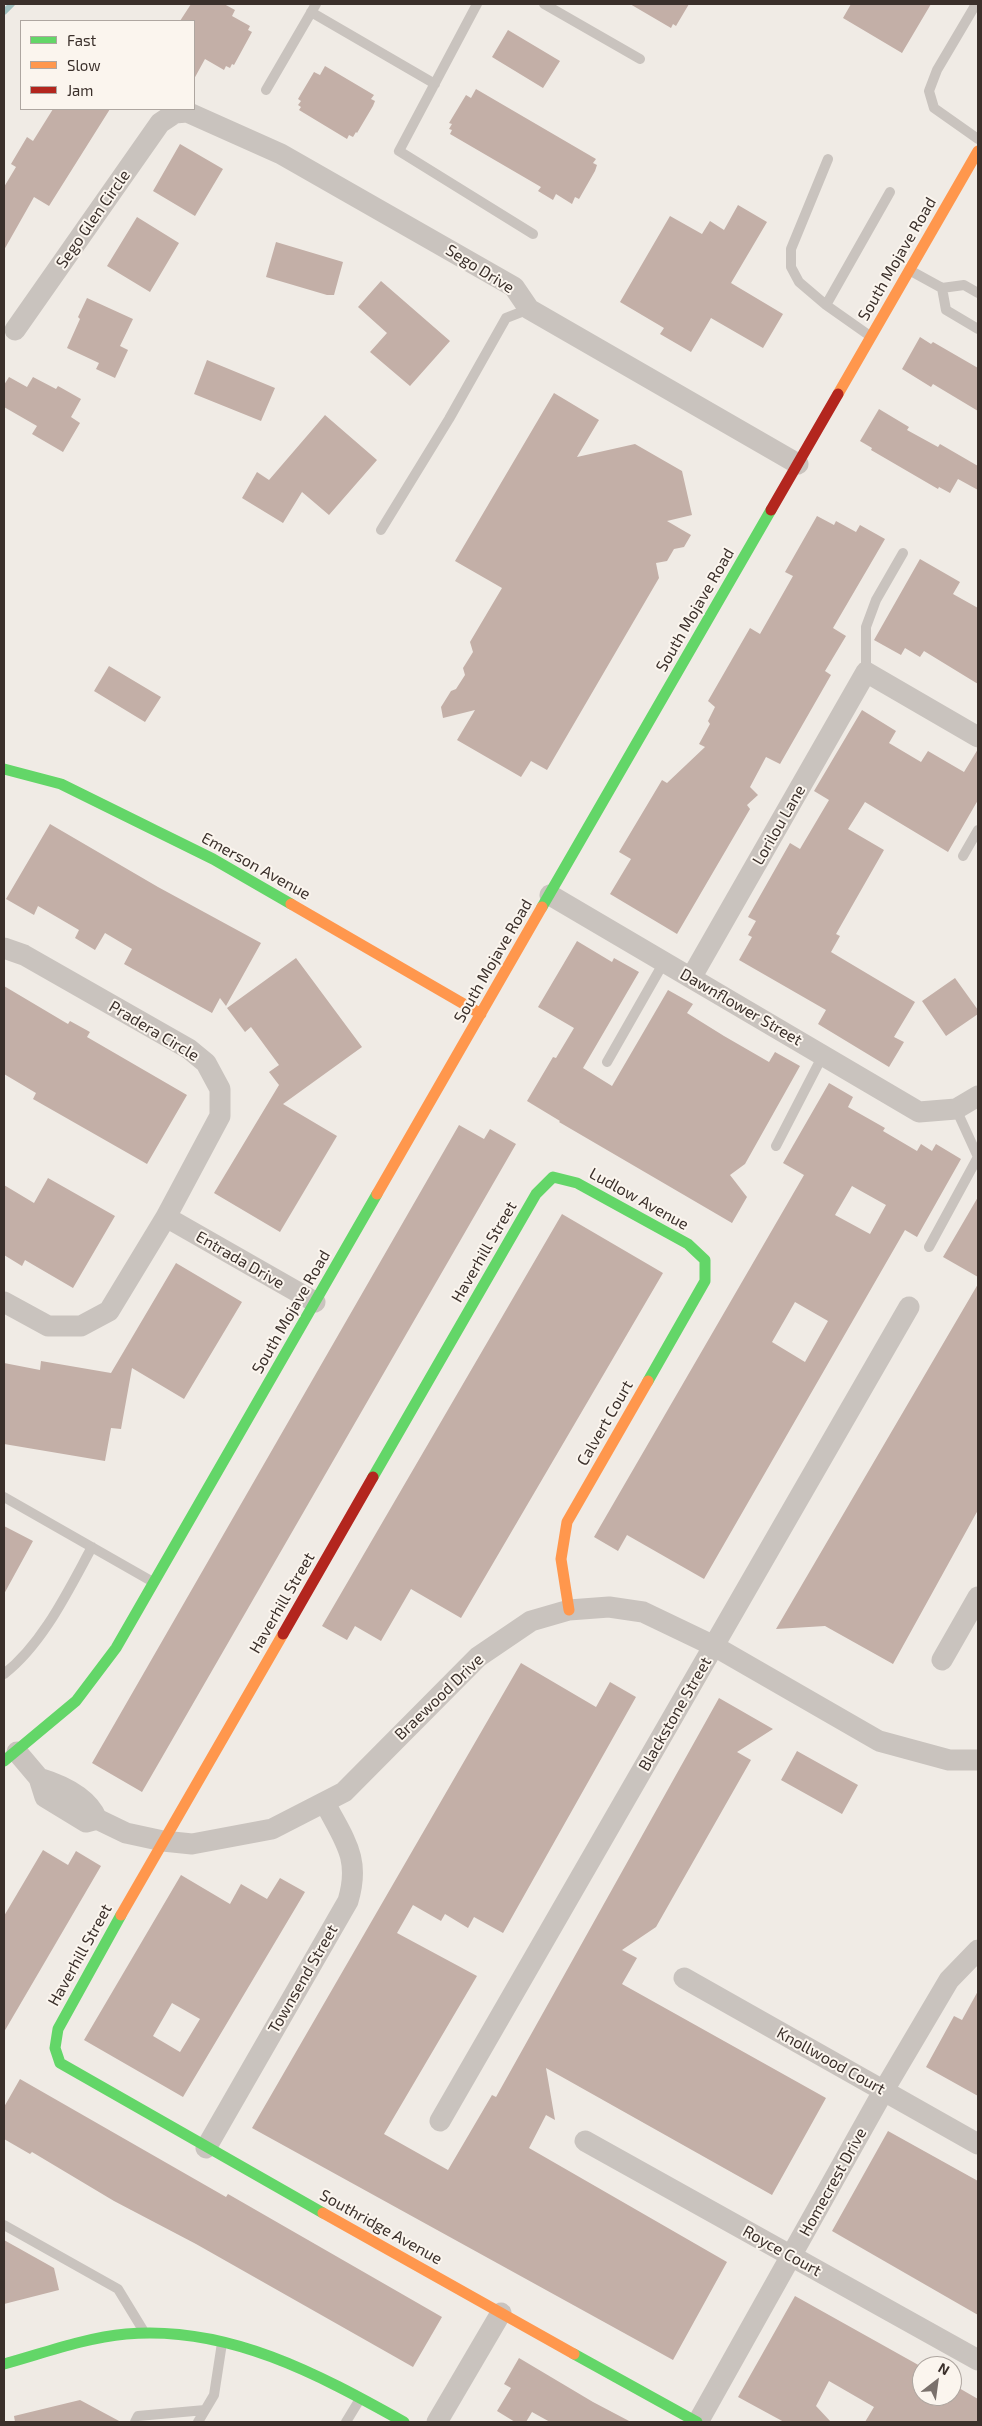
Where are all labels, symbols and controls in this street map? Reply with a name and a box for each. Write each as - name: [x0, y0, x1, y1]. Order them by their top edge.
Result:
- legend: [20, 20, 195, 110]
- text: Fast: [67, 31, 96, 49]
- text: Slow: [67, 56, 101, 74]
- text: Jam: [67, 81, 93, 99]
- street label: Sego Glen Circle: [52, 166, 134, 272]
- street label: South Mojave Road: [854, 194, 940, 324]
- street label: Sego Drive: [442, 240, 518, 298]
- street label: South Mojave Road: [652, 545, 738, 675]
- street label: Lorilou Lane: [748, 782, 810, 868]
- street label: Emerson Avenue: [198, 828, 314, 904]
- street label: South Mojave Road: [450, 896, 536, 1026]
- street label: Dawnflower Street: [677, 964, 805, 1050]
- street label: Pradera Circle: [105, 997, 203, 1065]
- street label: Ludlow Avenue: [586, 1164, 692, 1234]
- street label: Haverhill Street: [447, 1198, 521, 1306]
- street label: Entrada Drive: [192, 1227, 288, 1293]
- street label: South Mojave Road: [248, 1247, 334, 1377]
- street label: Calvert Court: [573, 1377, 637, 1469]
- street label: Haverhill Street: [245, 1549, 319, 1657]
- street label: Braewood Drive: [391, 1650, 487, 1744]
- street label: Blackstone Street: [635, 1653, 715, 1775]
- street label: Haverhill Street: [44, 1901, 116, 2009]
- street label: Townsend Street: [264, 1921, 342, 2037]
- street label: Knollwood Court: [773, 2023, 889, 2099]
- street label: Homecrest Drive: [795, 2125, 871, 2239]
- street label: Southridge Avenue: [317, 2185, 445, 2269]
- street label: Royce Court: [739, 2222, 825, 2280]
- north arrow: [912, 2356, 962, 2406]
- text: N: [936, 2359, 953, 2378]

